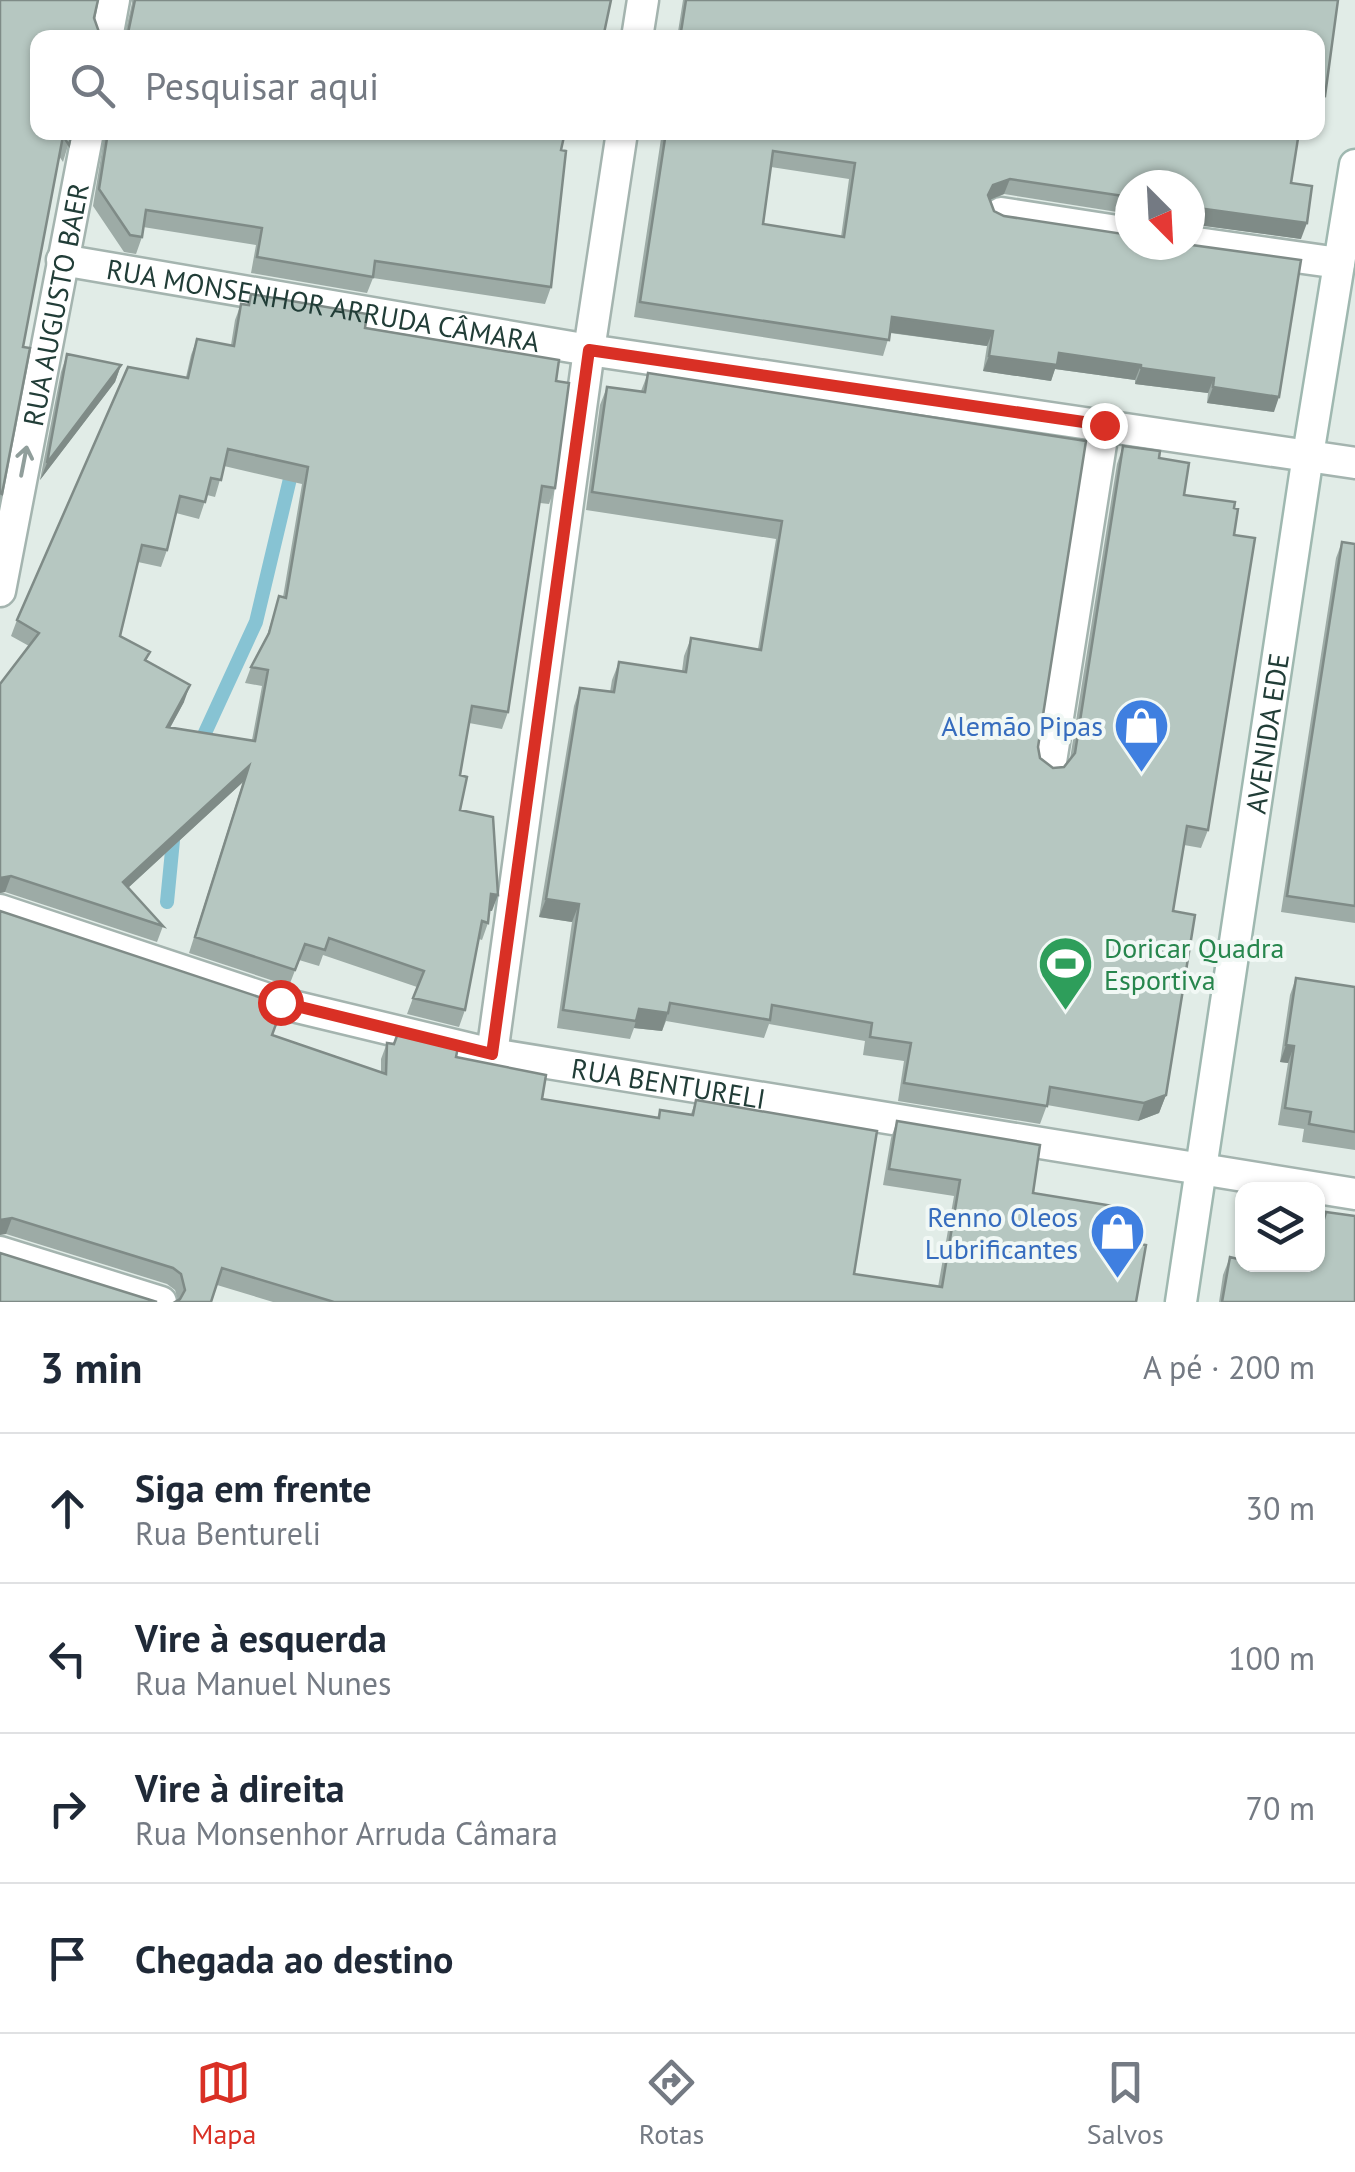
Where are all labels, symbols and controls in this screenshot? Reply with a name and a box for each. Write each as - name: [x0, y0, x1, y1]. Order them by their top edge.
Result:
- search box: [30, 30, 1325, 140]
- icon: search: [65, 58, 120, 113]
- text: Pesquisar aqui: [145, 61, 379, 110]
- north arrow: [1115, 170, 1205, 260]
- street label: RUA AUGUSTO BAER: [14, 179, 96, 429]
- street label: RUA MONSENHOR ARRUDA CÂMARA: [104, 249, 543, 360]
- route end: [1082, 403, 1128, 449]
- one-way arrow: [16, 445, 35, 477]
- street label: AVENIDA EDE: [1236, 651, 1297, 816]
- shop icon: Alemão Pipas: [1112, 695, 1172, 774]
- place label: Alemão Pipas: [941, 707, 1103, 744]
- place label: Doricar Quadra Esportiva: [1104, 929, 1284, 998]
- sports icon: Doricar Quadra Esportiva: [1035, 933, 1095, 1012]
- route start: [258, 980, 304, 1026]
- street label: RUA BENTURELI: [569, 1049, 768, 1117]
- map controls: [1235, 1182, 1325, 1272]
- button: layers: [1235, 1182, 1325, 1272]
- place label: Renno Oleos Lubrificantes: [925, 1198, 1078, 1267]
- shop icon: Renno Oleos Lubrificantes: [1087, 1202, 1147, 1281]
- text: 3 min: [40, 1340, 142, 1395]
- text: A pé · 200 m: [1143, 1346, 1315, 1388]
- text: Siga em frente: [135, 1463, 372, 1512]
- icon: ahead: [40, 1481, 95, 1536]
- text: 30 m: [1246, 1487, 1315, 1529]
- text: Rua Bentureli: [135, 1512, 321, 1554]
- text: Vire à esquerda: [135, 1613, 387, 1662]
- icon: left: [40, 1631, 95, 1686]
- text: 100 m: [1228, 1637, 1315, 1679]
- text: Rua Manuel Nunes: [135, 1662, 391, 1704]
- text: Vire à direita: [135, 1763, 345, 1812]
- icon: right: [40, 1781, 95, 1836]
- text: 70 m: [1246, 1787, 1315, 1829]
- text: Rua Monsenhor Arruda Câmara: [135, 1812, 558, 1854]
- icon: arrive: [40, 1931, 95, 1986]
- text: Chegada ao destino: [135, 1934, 454, 1983]
- tab: Mapa: [191, 2055, 256, 2152]
- tab: Rotas: [639, 2055, 704, 2152]
- tab: Salvos: [1087, 2055, 1164, 2152]

